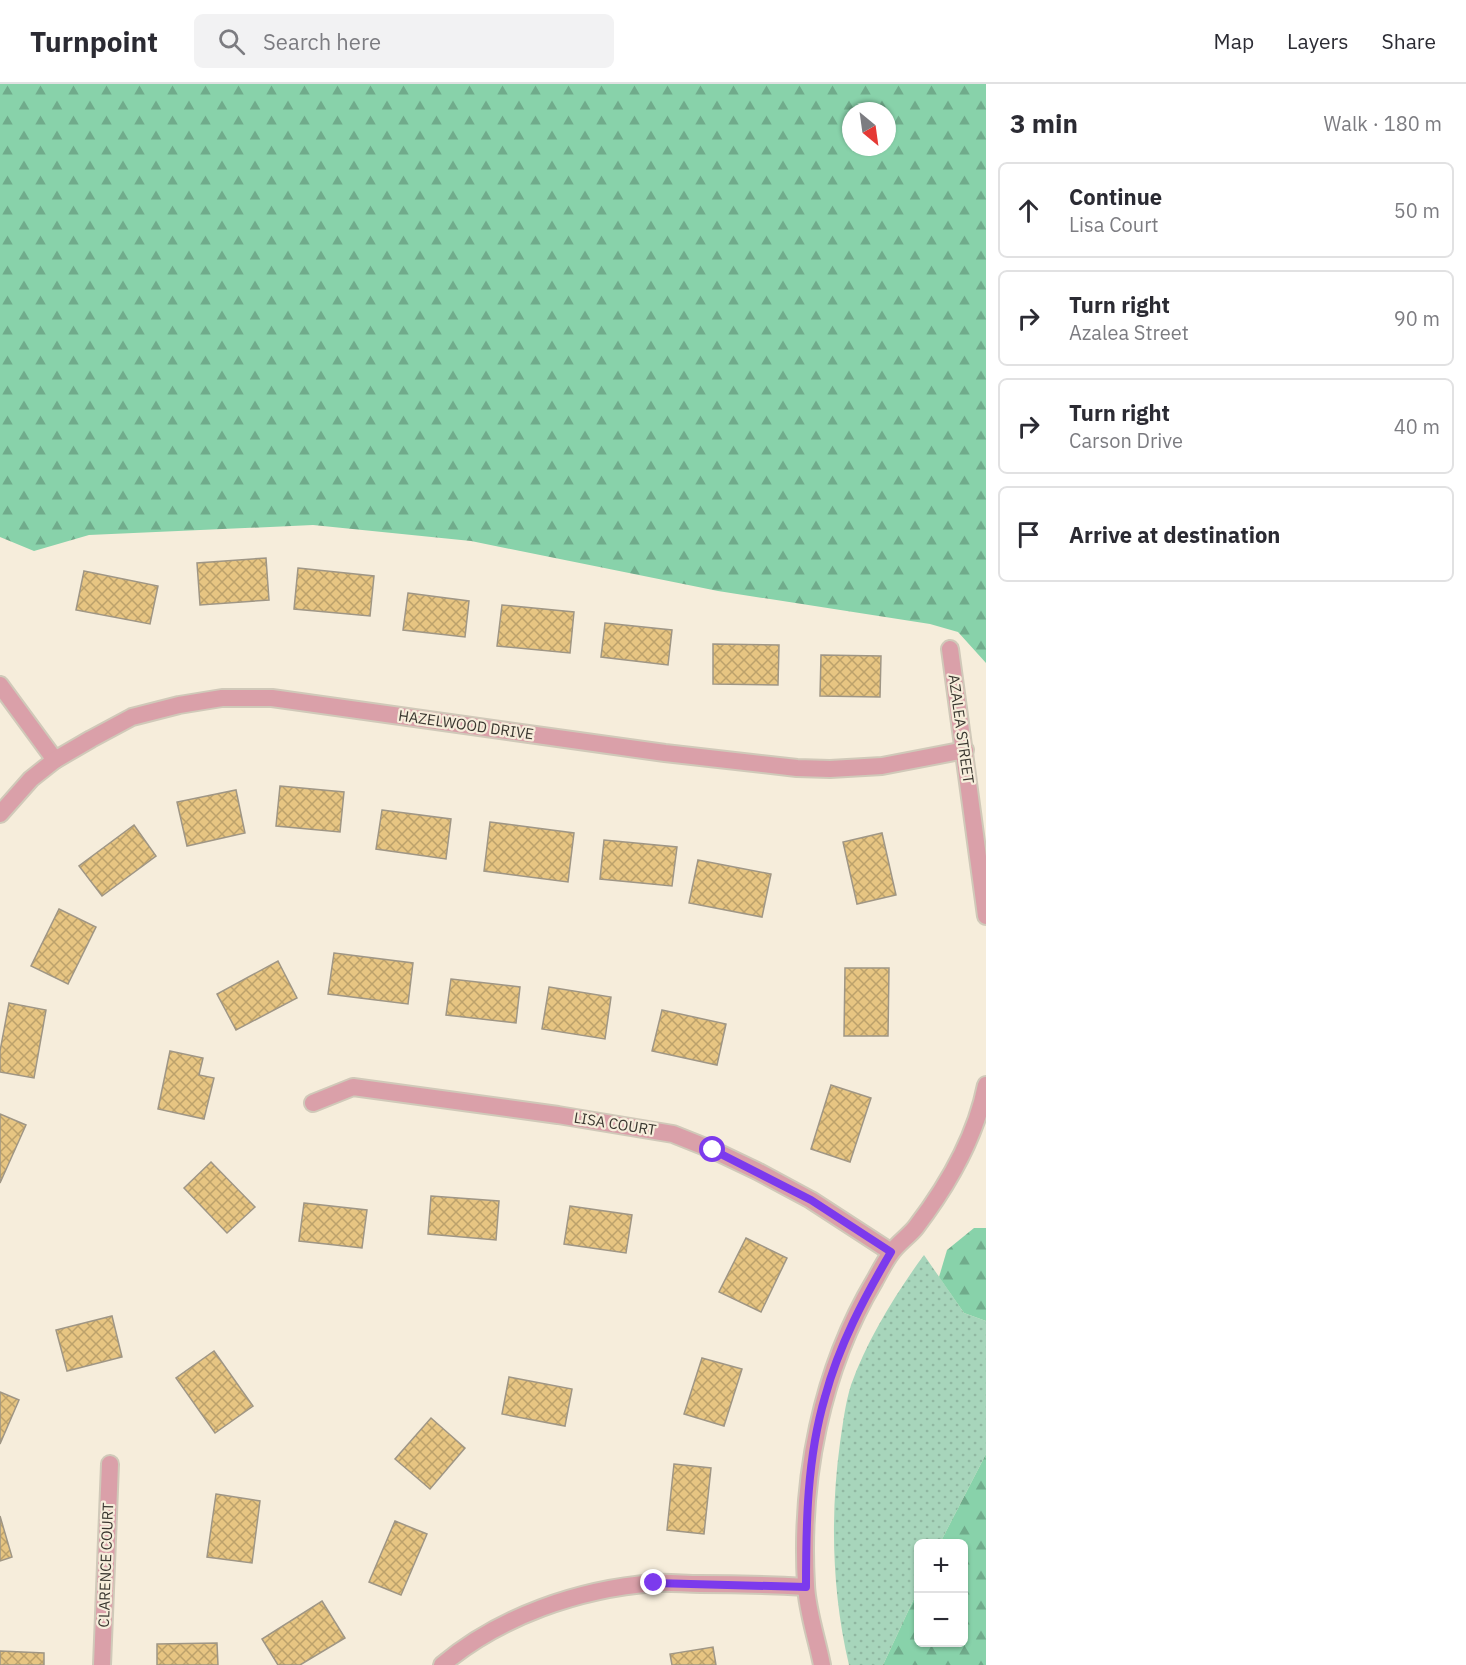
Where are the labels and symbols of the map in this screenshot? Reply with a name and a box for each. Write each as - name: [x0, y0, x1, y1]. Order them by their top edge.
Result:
- north arrow: [842, 102, 896, 156]
- street label: AZALEA STREET: [944, 673, 979, 785]
- street label: HAZELWOOD DRIVE: [397, 706, 535, 743]
- street label: LISA COURT: [573, 1108, 658, 1139]
- route start: [699, 1136, 725, 1162]
- street label: CLARENCE COURT: [94, 1502, 117, 1628]
- route end: [640, 1569, 666, 1595]

